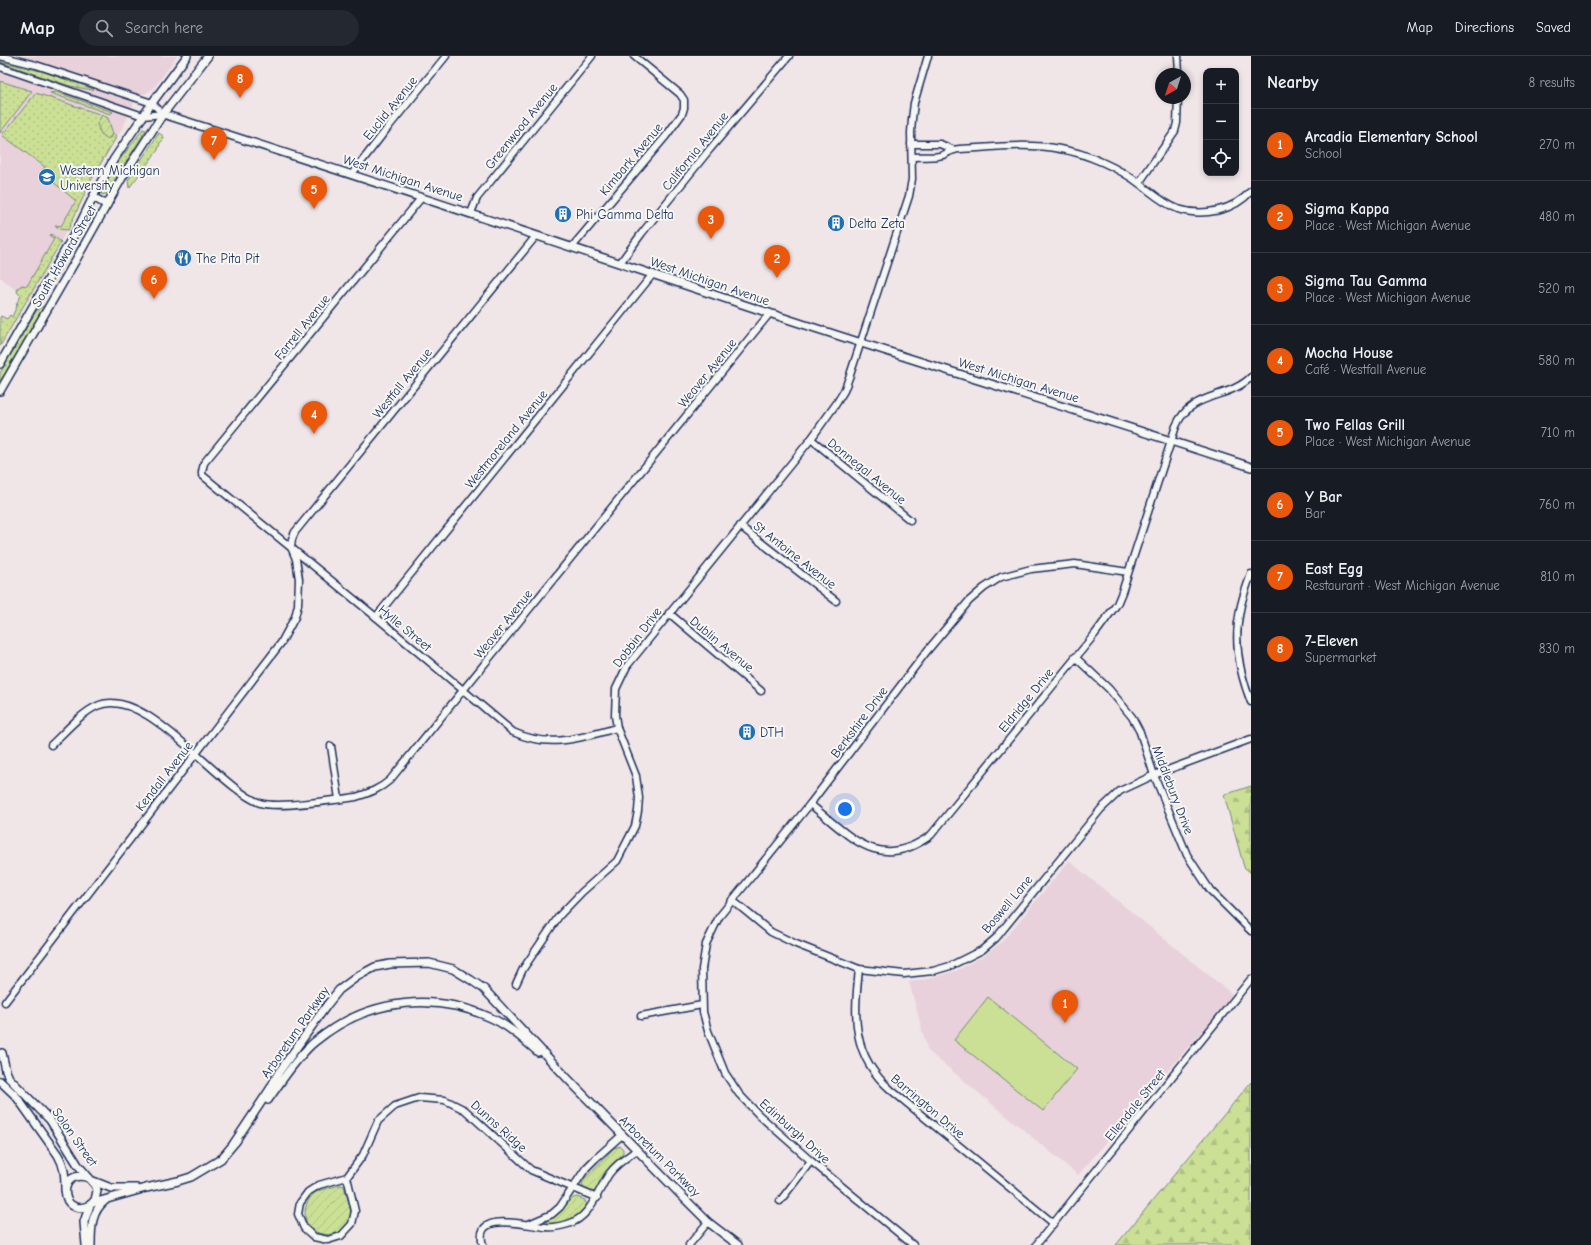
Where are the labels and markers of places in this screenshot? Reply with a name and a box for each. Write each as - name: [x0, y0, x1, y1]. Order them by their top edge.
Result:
- pin: 8: [227, 65, 253, 98]
- pin: 7: [201, 127, 227, 160]
- place label: Western Michigan University: [60, 163, 160, 193]
- school or university icon: Western Michigan University: [37, 167, 57, 187]
- pin: 5: [301, 176, 327, 209]
- building icon: Phi Gamma Delta: [553, 204, 573, 224]
- pin: 3: [698, 206, 724, 239]
- place label: Phi Gamma Delta: [576, 207, 674, 222]
- building icon: Delta Zeta: [826, 213, 846, 233]
- place label: Delta Zeta: [849, 216, 905, 231]
- pin: 2: [764, 245, 790, 278]
- restaurant icon: The Pita Pit: [173, 248, 193, 268]
- place label: The Pita Pit: [196, 251, 260, 266]
- pin: 6: [141, 266, 167, 299]
- pin: 4: [301, 401, 327, 434]
- building icon: DTH: [737, 722, 757, 742]
- place label: DTH: [760, 725, 784, 740]
- pin: 1: [1052, 990, 1078, 1023]

